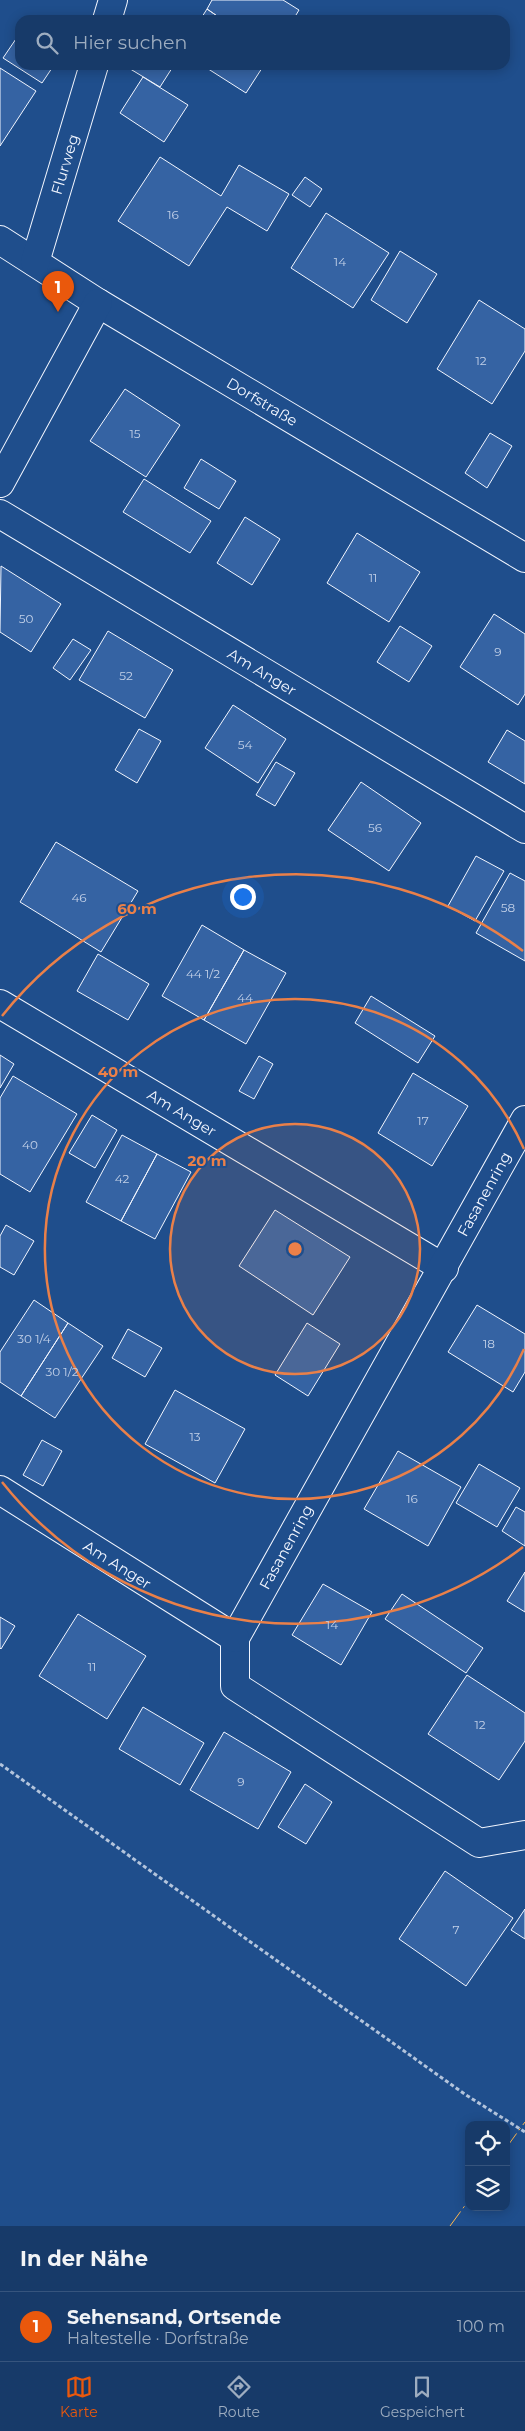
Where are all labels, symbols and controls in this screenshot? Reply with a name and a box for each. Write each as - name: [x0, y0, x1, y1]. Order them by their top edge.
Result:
- search box: [15, 15, 510, 70]
- icon: search: [33, 29, 61, 57]
- text: Hier suchen: [73, 31, 187, 54]
- street label: Flurweg: [46, 132, 82, 197]
- house number: 16: [167, 207, 179, 222]
- house number: 14: [334, 254, 346, 269]
- pin: 1: [42, 271, 74, 312]
- house number: 12: [475, 353, 487, 368]
- street label: Dorfstraße: [223, 373, 301, 430]
- house number: 15: [129, 426, 141, 441]
- house number: 11: [369, 570, 377, 585]
- house number: 50: [19, 611, 33, 626]
- street label: Am Anger: [225, 644, 300, 699]
- house number: 9: [494, 644, 502, 659]
- house number: 52: [119, 668, 133, 683]
- house number: 54: [238, 737, 252, 752]
- house number: 56: [368, 820, 382, 835]
- your location: [230, 884, 256, 910]
- house number: 46: [71, 890, 87, 905]
- text: 60 m: [117, 899, 157, 918]
- house number: 58: [501, 900, 516, 915]
- house number: 44 1/2: [186, 966, 220, 981]
- house number: 44: [237, 990, 253, 1005]
- text: 40 m: [98, 1062, 138, 1081]
- street label: Am Anger: [144, 1085, 220, 1140]
- house number: 17: [417, 1113, 429, 1128]
- house number: 40: [22, 1137, 38, 1152]
- street label: Fasanenring: [453, 1148, 515, 1240]
- text: 20 m: [187, 1151, 227, 1170]
- house number: 42: [115, 1171, 130, 1186]
- centre of rings: [286, 1240, 304, 1258]
- house number: 30 1/4: [17, 1331, 51, 1346]
- house number: 18: [483, 1336, 495, 1351]
- house number: 30 1/2: [45, 1364, 79, 1379]
- house number: 13: [189, 1429, 201, 1444]
- house number: 16: [406, 1491, 418, 1506]
- street label: Fasanenring: [255, 1501, 317, 1593]
- street label: Am Anger: [80, 1536, 155, 1593]
- house number: 14: [326, 1617, 338, 1632]
- house number: 11: [88, 1659, 96, 1674]
- house number: 12: [474, 1717, 486, 1732]
- house number: 9: [237, 1774, 245, 1789]
- house number: 7: [452, 1922, 460, 1937]
- map controls: [465, 2121, 510, 2211]
- button: locate: [465, 2121, 510, 2166]
- button: layers: [465, 2166, 510, 2211]
- text: In der Nähe: [20, 2246, 148, 2271]
- text: Sehensand, Ortsende: [67, 2306, 281, 2329]
- text: 1: [33, 2317, 39, 2336]
- text: 100 m: [457, 2317, 505, 2336]
- text: Haltestelle · Dorfstraße: [67, 2329, 249, 2348]
- tab: Karte: [60, 2373, 98, 2421]
- tab: Route: [218, 2373, 260, 2421]
- tab: Gespeichert: [380, 2373, 465, 2421]

